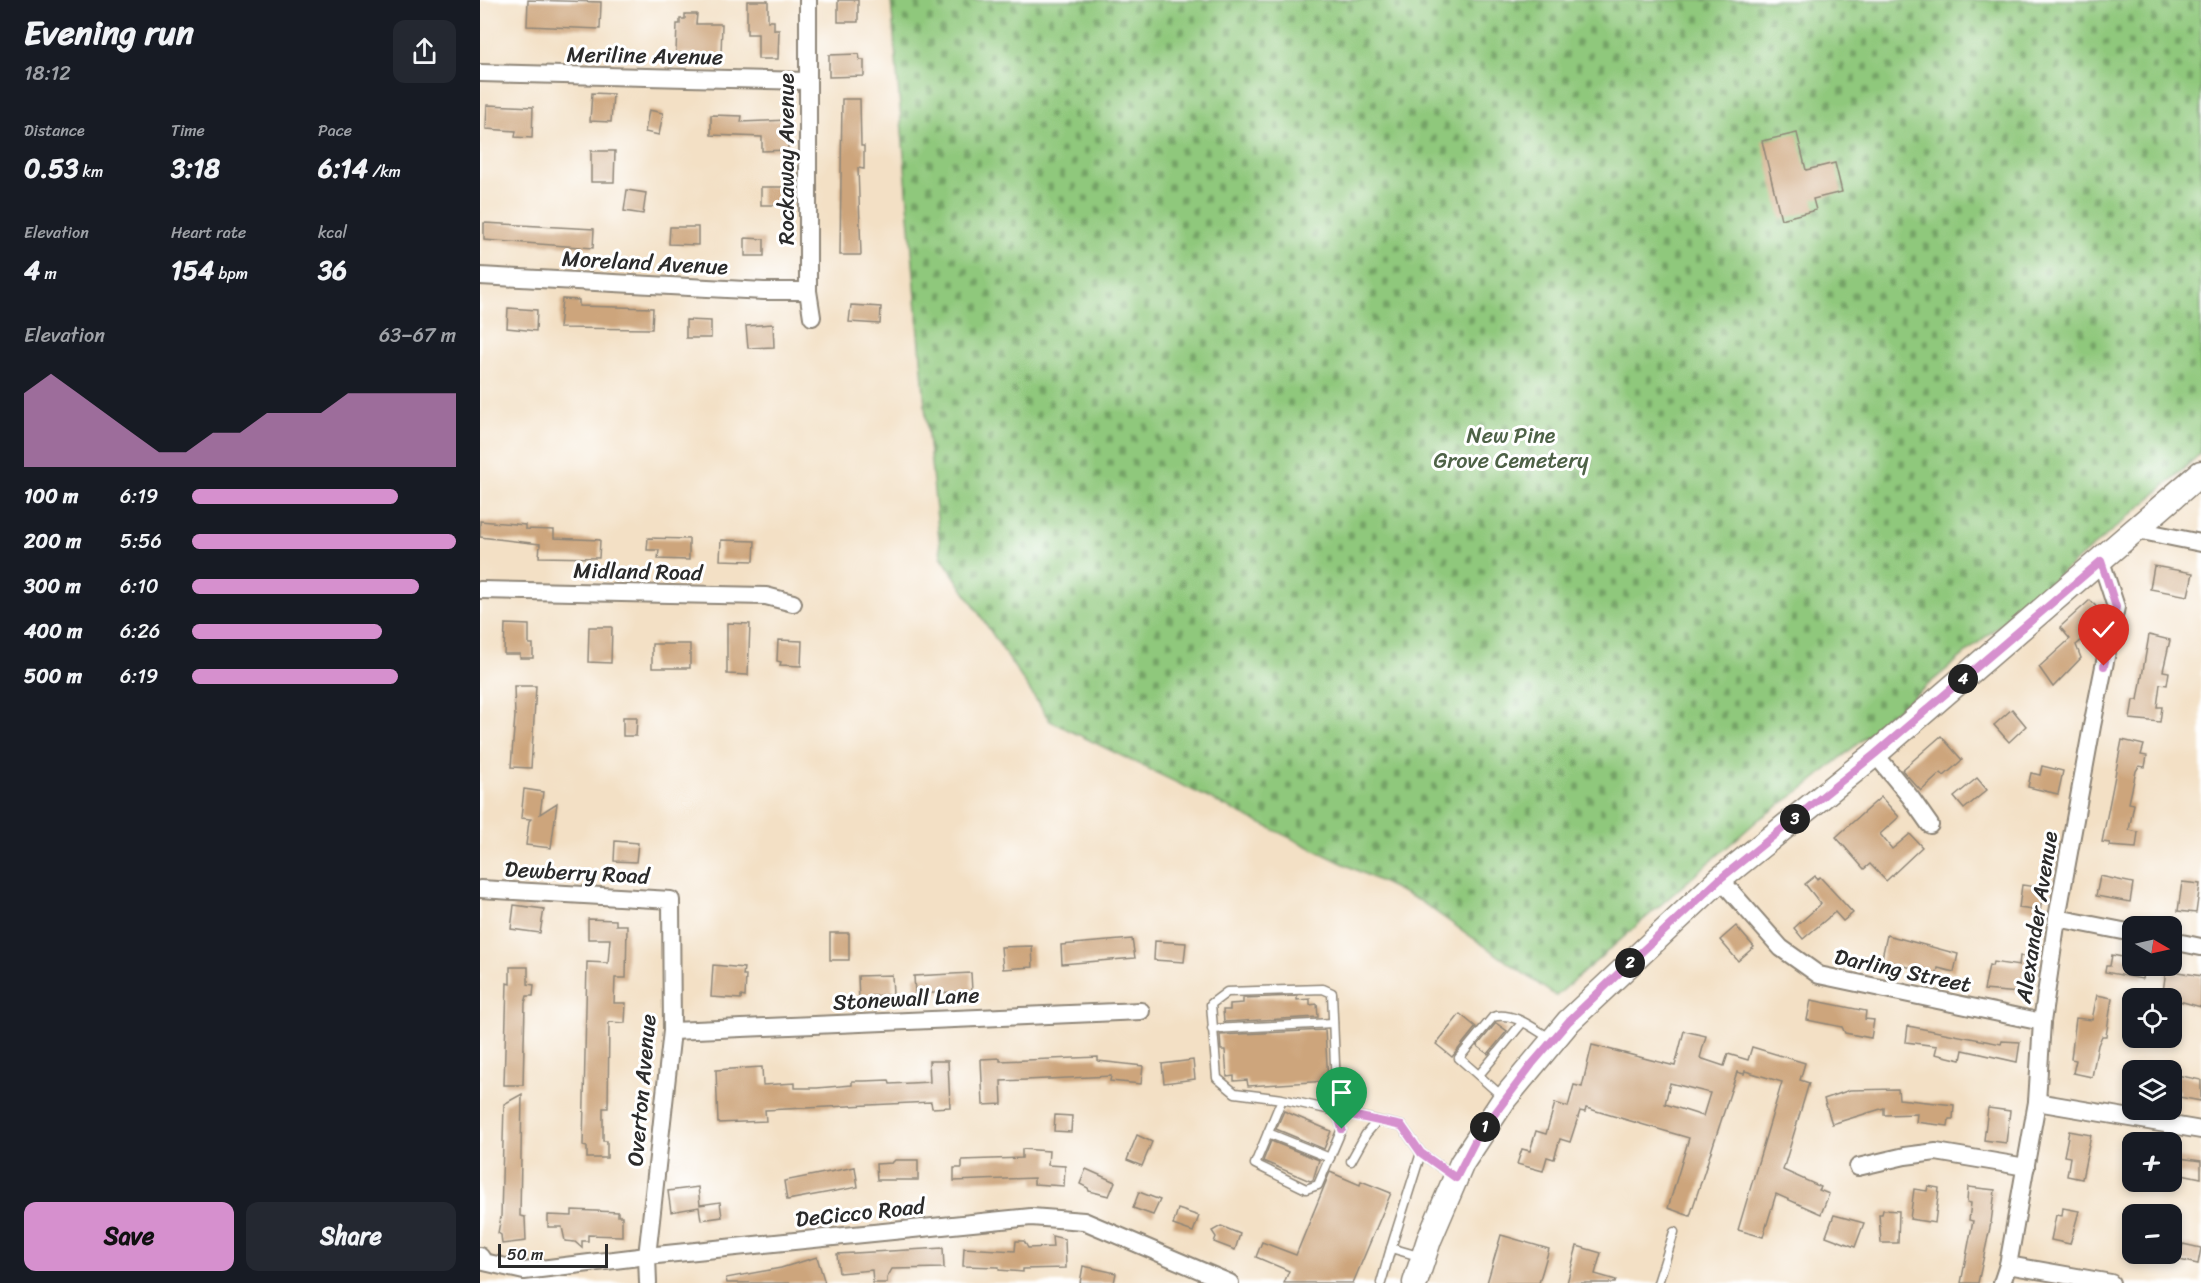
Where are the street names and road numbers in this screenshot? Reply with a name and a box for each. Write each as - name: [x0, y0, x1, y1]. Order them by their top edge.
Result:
- street label: Meriline Avenue: [566, 35, 724, 76]
- street label: Rockaway Avenue: [767, 73, 806, 245]
- street label: Moreland Avenue: [561, 239, 729, 286]
- street label: Midland Road: [573, 551, 704, 592]
- street label: Alexander Avenue: [2004, 828, 2069, 1007]
- street label: Dewberry Road: [504, 849, 652, 896]
- street label: Darling Street: [1831, 937, 1975, 1004]
- street label: Stonewall Lane: [832, 975, 980, 1022]
- street label: Overton Avenue: [615, 1012, 668, 1168]
- street label: DeCicco Road: [793, 1186, 928, 1239]

